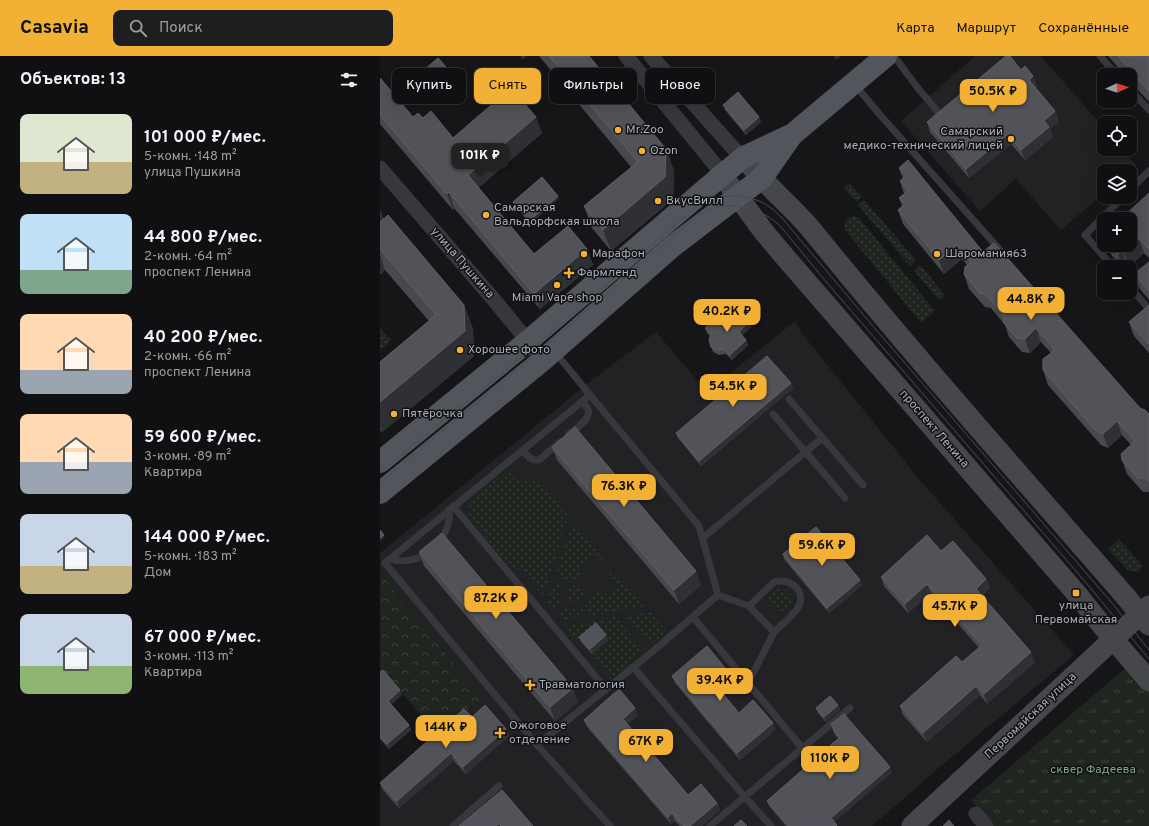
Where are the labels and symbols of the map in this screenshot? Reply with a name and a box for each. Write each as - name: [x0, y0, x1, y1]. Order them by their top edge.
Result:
- north arrow: [1097, 68, 1137, 108]
- pin: 50.5K ₽: [956, 79, 1030, 113]
- place label: Mr.Zoo: [626, 122, 664, 138]
- place label: Самарский медико-технический лицей: [844, 124, 1003, 154]
- marker: Mr.Zoo: [613, 125, 623, 135]
- marker: Самарский медико-технический лицей: [1006, 134, 1016, 144]
- pin: 101K ₽: [447, 143, 513, 177]
- place label: Ozon: [650, 143, 678, 159]
- marker: Ozon: [637, 146, 647, 156]
- place label: ВкусВилл: [666, 193, 723, 209]
- marker: ВкусВилл: [653, 196, 663, 206]
- place label: Самарская Вальдорфская школа: [494, 200, 620, 230]
- marker: Самарская Вальдорфская школа: [481, 210, 491, 220]
- street label: улица Пушкина: [427, 224, 497, 302]
- place label: Марафон: [592, 246, 645, 262]
- place label: Шаромания63: [945, 246, 1027, 262]
- marker: Марафон: [579, 249, 589, 259]
- marker: Шаромания63: [932, 249, 942, 259]
- place label: Фармленд: [577, 265, 637, 281]
- marker: Фармленд: [564, 268, 574, 278]
- marker: Miami Vape shop: [552, 280, 562, 290]
- pin: 44.8K ₽: [994, 287, 1068, 321]
- place label: Miami Vape shop: [512, 290, 602, 306]
- pin: 40.2K ₽: [690, 299, 764, 333]
- place label: Хорошее фото: [468, 342, 550, 358]
- marker: Хорошее фото: [455, 345, 465, 355]
- pin: 54.5K ₽: [696, 374, 770, 408]
- street label: проспект Ленина: [896, 386, 972, 472]
- place label: Пятёрочка: [402, 406, 463, 422]
- marker: Пятёрочка: [389, 409, 399, 419]
- pin: 76.3K ₽: [587, 474, 661, 508]
- pin: 59.6K ₽: [785, 533, 859, 567]
- pin: 87.2K ₽: [459, 586, 533, 620]
- marker: улица Первомайская: [1071, 588, 1081, 598]
- pin: 45.7K ₽: [918, 594, 992, 628]
- place label: улица Первомайская: [1035, 598, 1117, 628]
- pin: 39.4K ₽: [683, 668, 757, 702]
- street label: Первомайская улица: [982, 669, 1080, 763]
- place label: Травматология: [539, 677, 625, 693]
- marker: Травматология: [524, 679, 536, 691]
- pin: 144K ₽: [413, 715, 479, 749]
- place label: Ожоговое отделение: [509, 718, 570, 748]
- marker: Ожоговое отделение: [494, 727, 506, 739]
- pin: 67K ₽: [618, 729, 674, 763]
- pin: 110K ₽: [797, 746, 863, 780]
- park label: сквер Фадеева: [1050, 762, 1136, 778]

